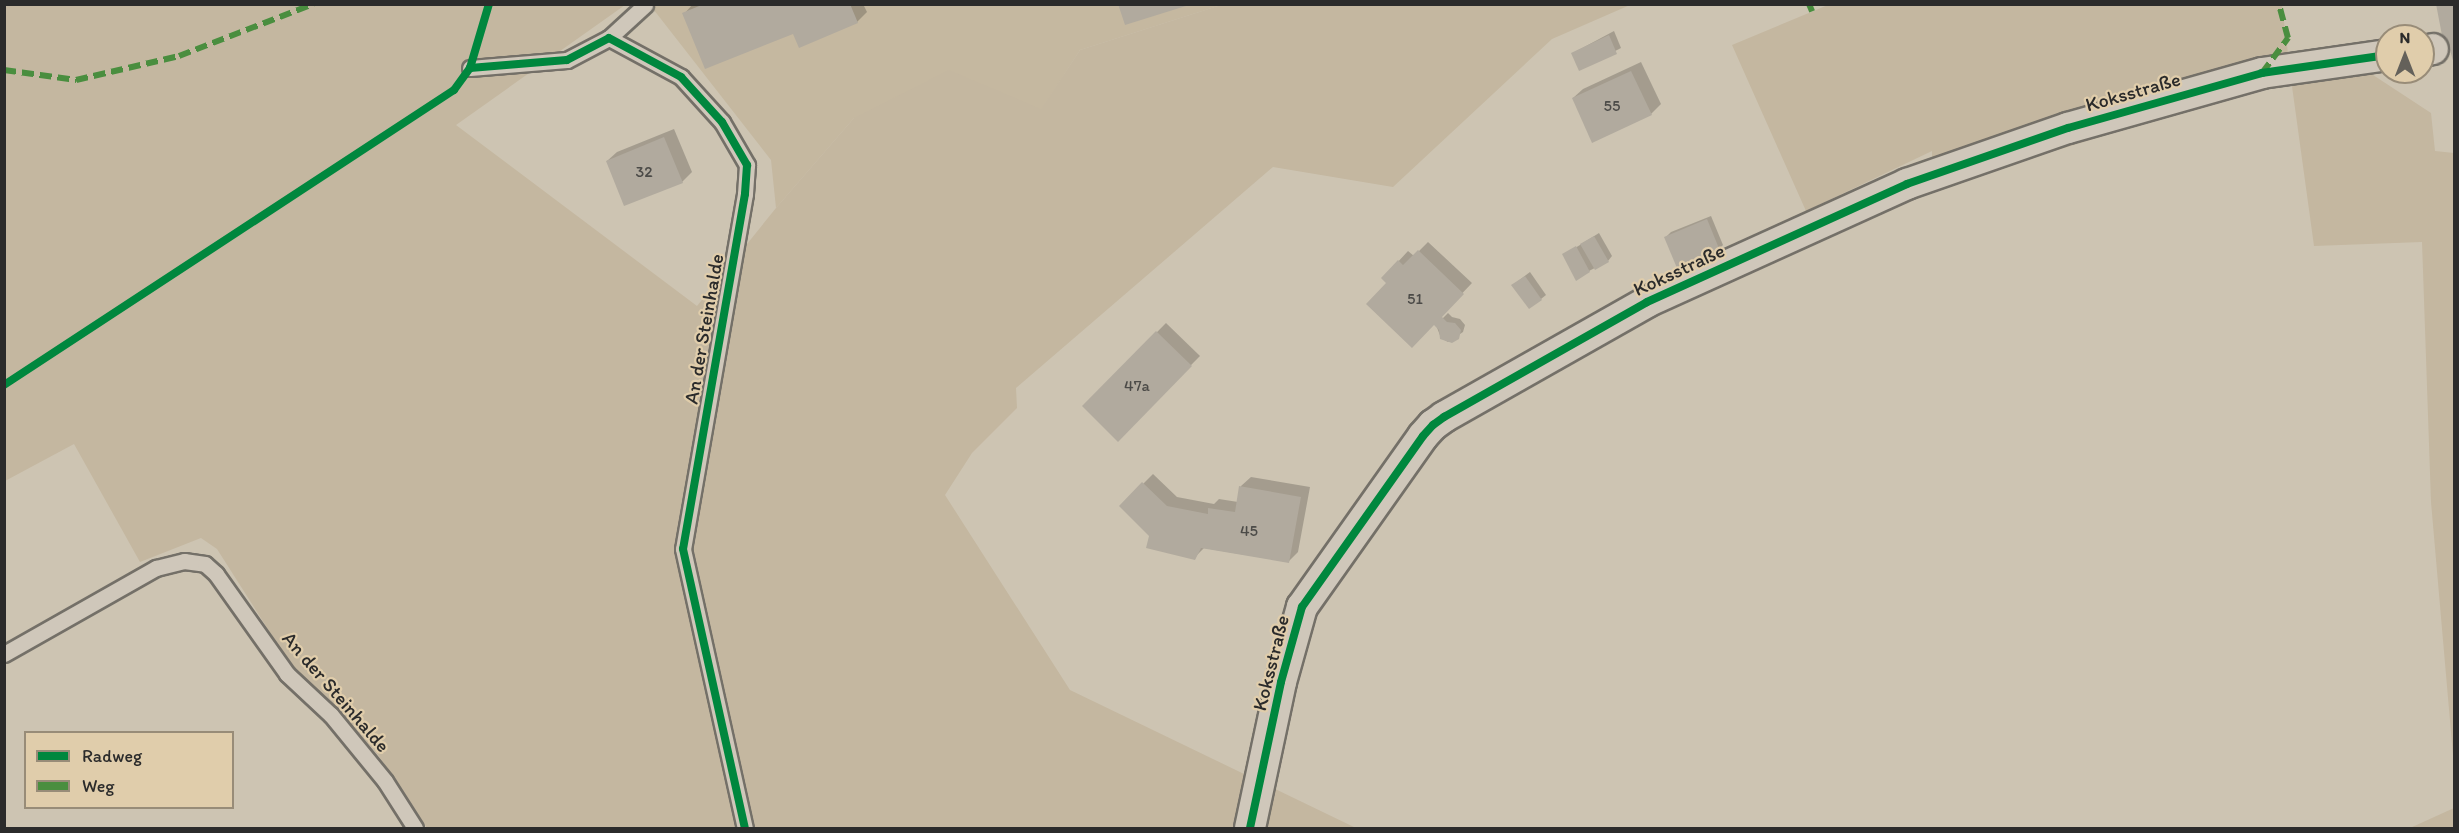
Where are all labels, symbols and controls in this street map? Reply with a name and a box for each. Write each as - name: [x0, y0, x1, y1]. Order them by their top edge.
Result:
- north arrow: [2375, 24, 2435, 84]
- text: N: [2400, 28, 2410, 47]
- street label: Koksstraße: [2083, 67, 2183, 117]
- house number: 55: [1604, 96, 1620, 116]
- house number: 32: [635, 162, 653, 182]
- street label: Koksstraße: [1630, 238, 1728, 302]
- street label: An der Steinhalde: [679, 252, 729, 406]
- house number: 51: [1407, 289, 1423, 309]
- house number: 47a: [1124, 376, 1150, 396]
- house number: 45: [1240, 521, 1258, 541]
- street label: Koksstraße: [1248, 613, 1294, 713]
- street label: An der Steinhalde: [277, 627, 395, 757]
- legend: [24, 731, 234, 809]
- text: Radweg: [82, 745, 142, 767]
- text: Weg: [82, 775, 115, 797]

